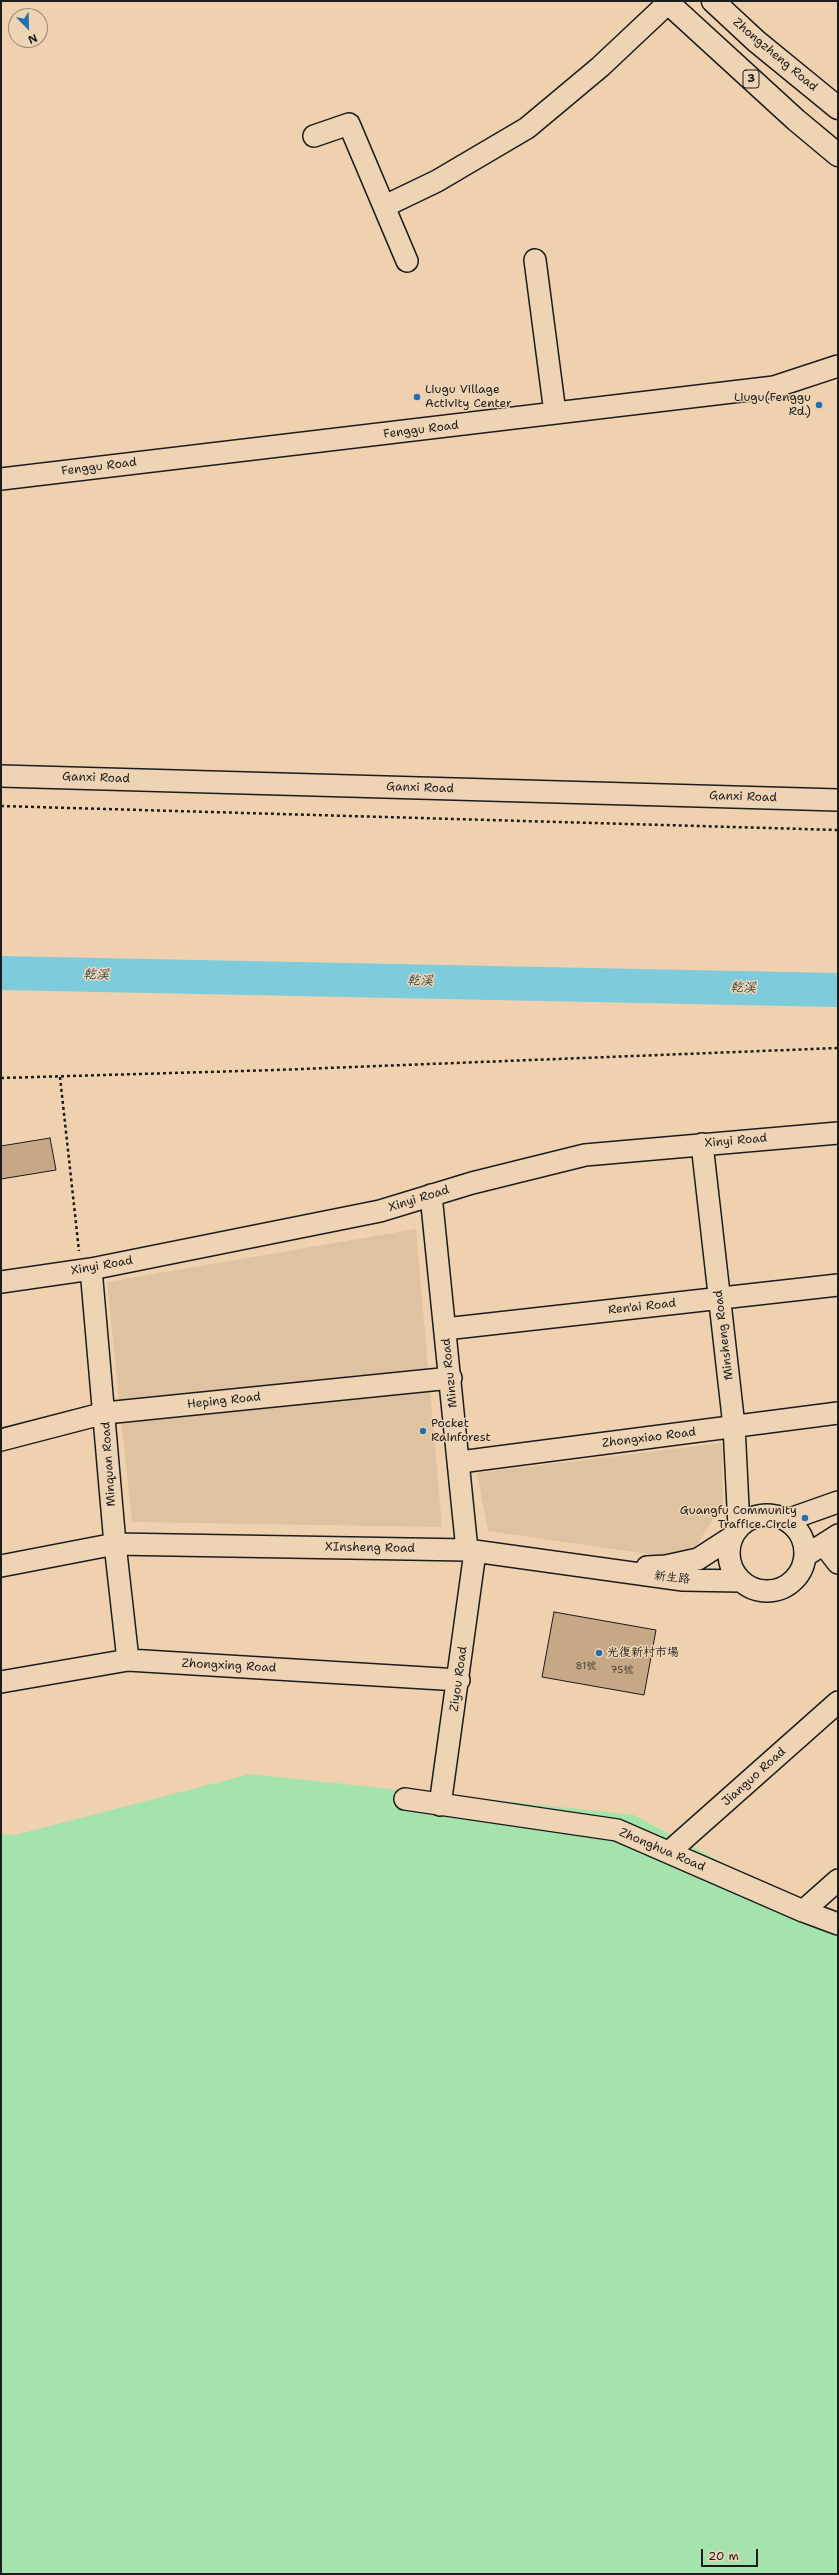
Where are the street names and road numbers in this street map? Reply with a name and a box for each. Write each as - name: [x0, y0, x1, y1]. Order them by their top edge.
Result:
- street label: Zhongzheng Road: [730, 15, 820, 95]
- road number: 3: [743, 70, 759, 88]
- street label: Fenggu Road: [383, 418, 459, 442]
- street label: Fenggu Road: [61, 455, 137, 479]
- street label: Ganxi Road: [62, 770, 130, 786]
- street label: Ganxi Road: [386, 780, 454, 796]
- street label: Ganxi Road: [709, 789, 777, 805]
- street label: Xinyi Road: [704, 1131, 768, 1151]
- street label: Xinyi Road: [387, 1183, 451, 1215]
- street label: Xinyi Road: [70, 1253, 134, 1279]
- street label: Minsheng Road: [711, 1289, 737, 1381]
- street label: Ren'ai Road: [607, 1296, 677, 1318]
- street label: Minzu Road: [439, 1337, 461, 1409]
- street label: Heping Road: [186, 1390, 262, 1412]
- street label: Minquan Road: [99, 1421, 119, 1507]
- street label: Zhongxiao Road: [601, 1425, 697, 1451]
- street label: XInsheng Road: [325, 1540, 415, 1556]
- street label: 新生路: [653, 1569, 691, 1587]
- street label: Ziyou Road: [447, 1645, 471, 1713]
- street label: Zhongxing Road: [181, 1656, 277, 1676]
- street label: Jianguo Road: [719, 1745, 789, 1809]
- street label: Zhonghua Road: [617, 1825, 707, 1875]

